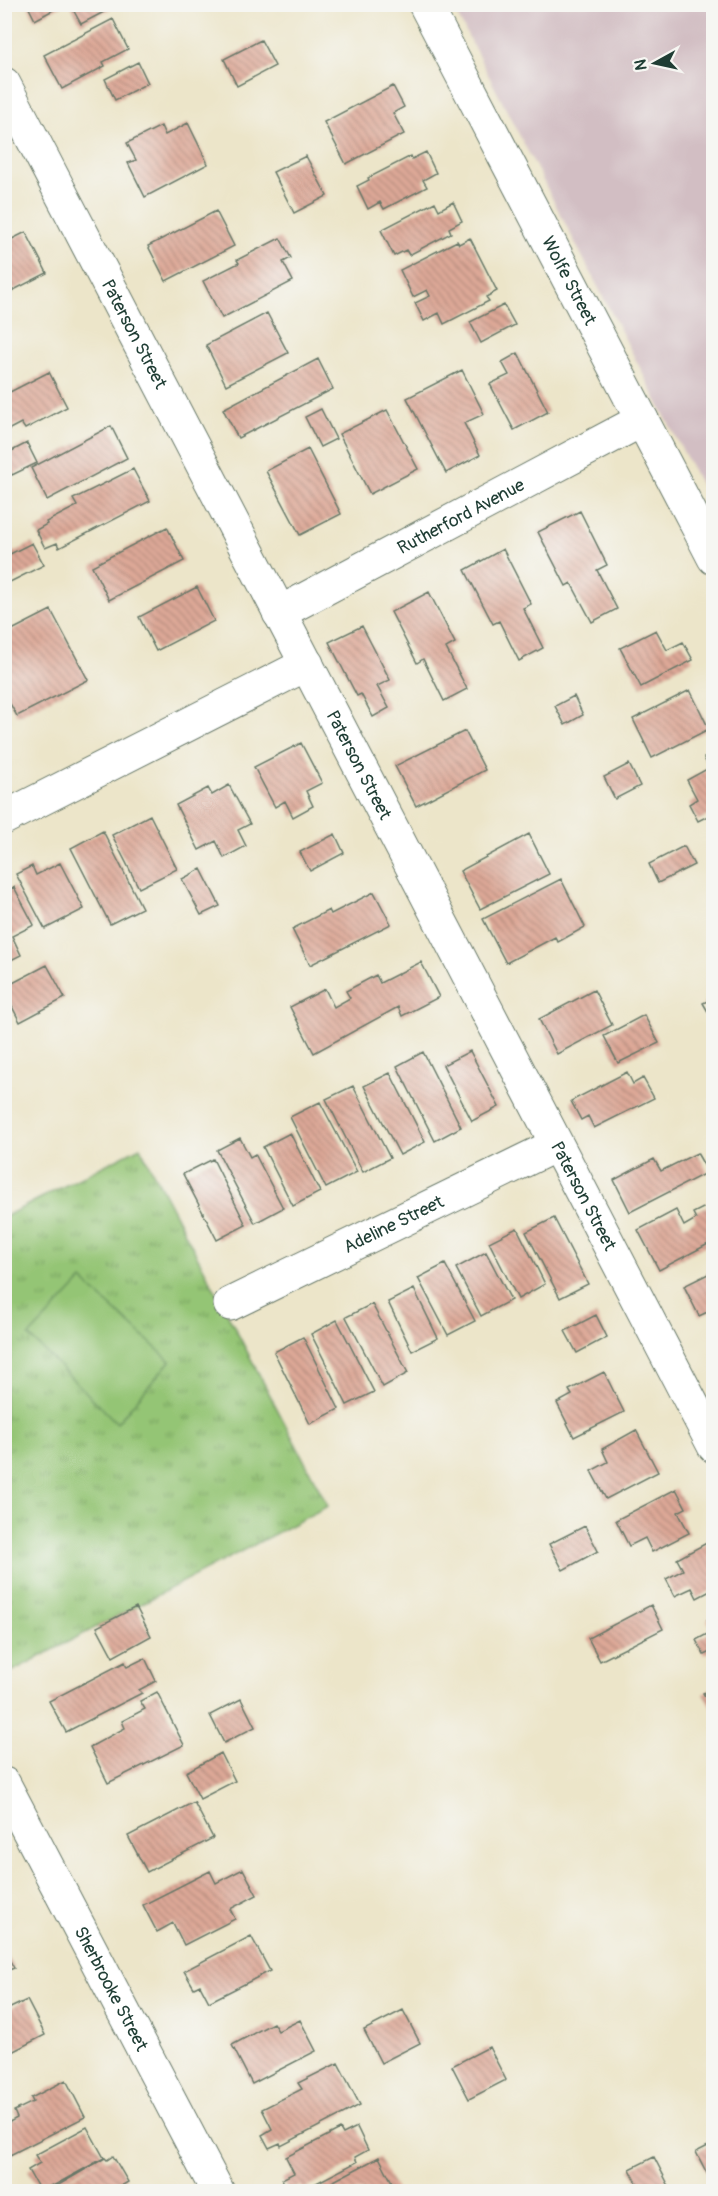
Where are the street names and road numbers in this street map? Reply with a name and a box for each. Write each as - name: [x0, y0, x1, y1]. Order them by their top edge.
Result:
- street label: Wolfe Street: [537, 232, 602, 330]
- street label: Paterson Street: [96, 275, 173, 393]
- street label: Rutherford Avenue: [393, 473, 528, 559]
- street label: Paterson Street: [321, 706, 397, 824]
- street label: Paterson Street: [546, 1137, 622, 1255]
- street label: Adeline Street: [340, 1190, 448, 1258]
- street label: Sherbrooke Street: [69, 1922, 154, 2056]

